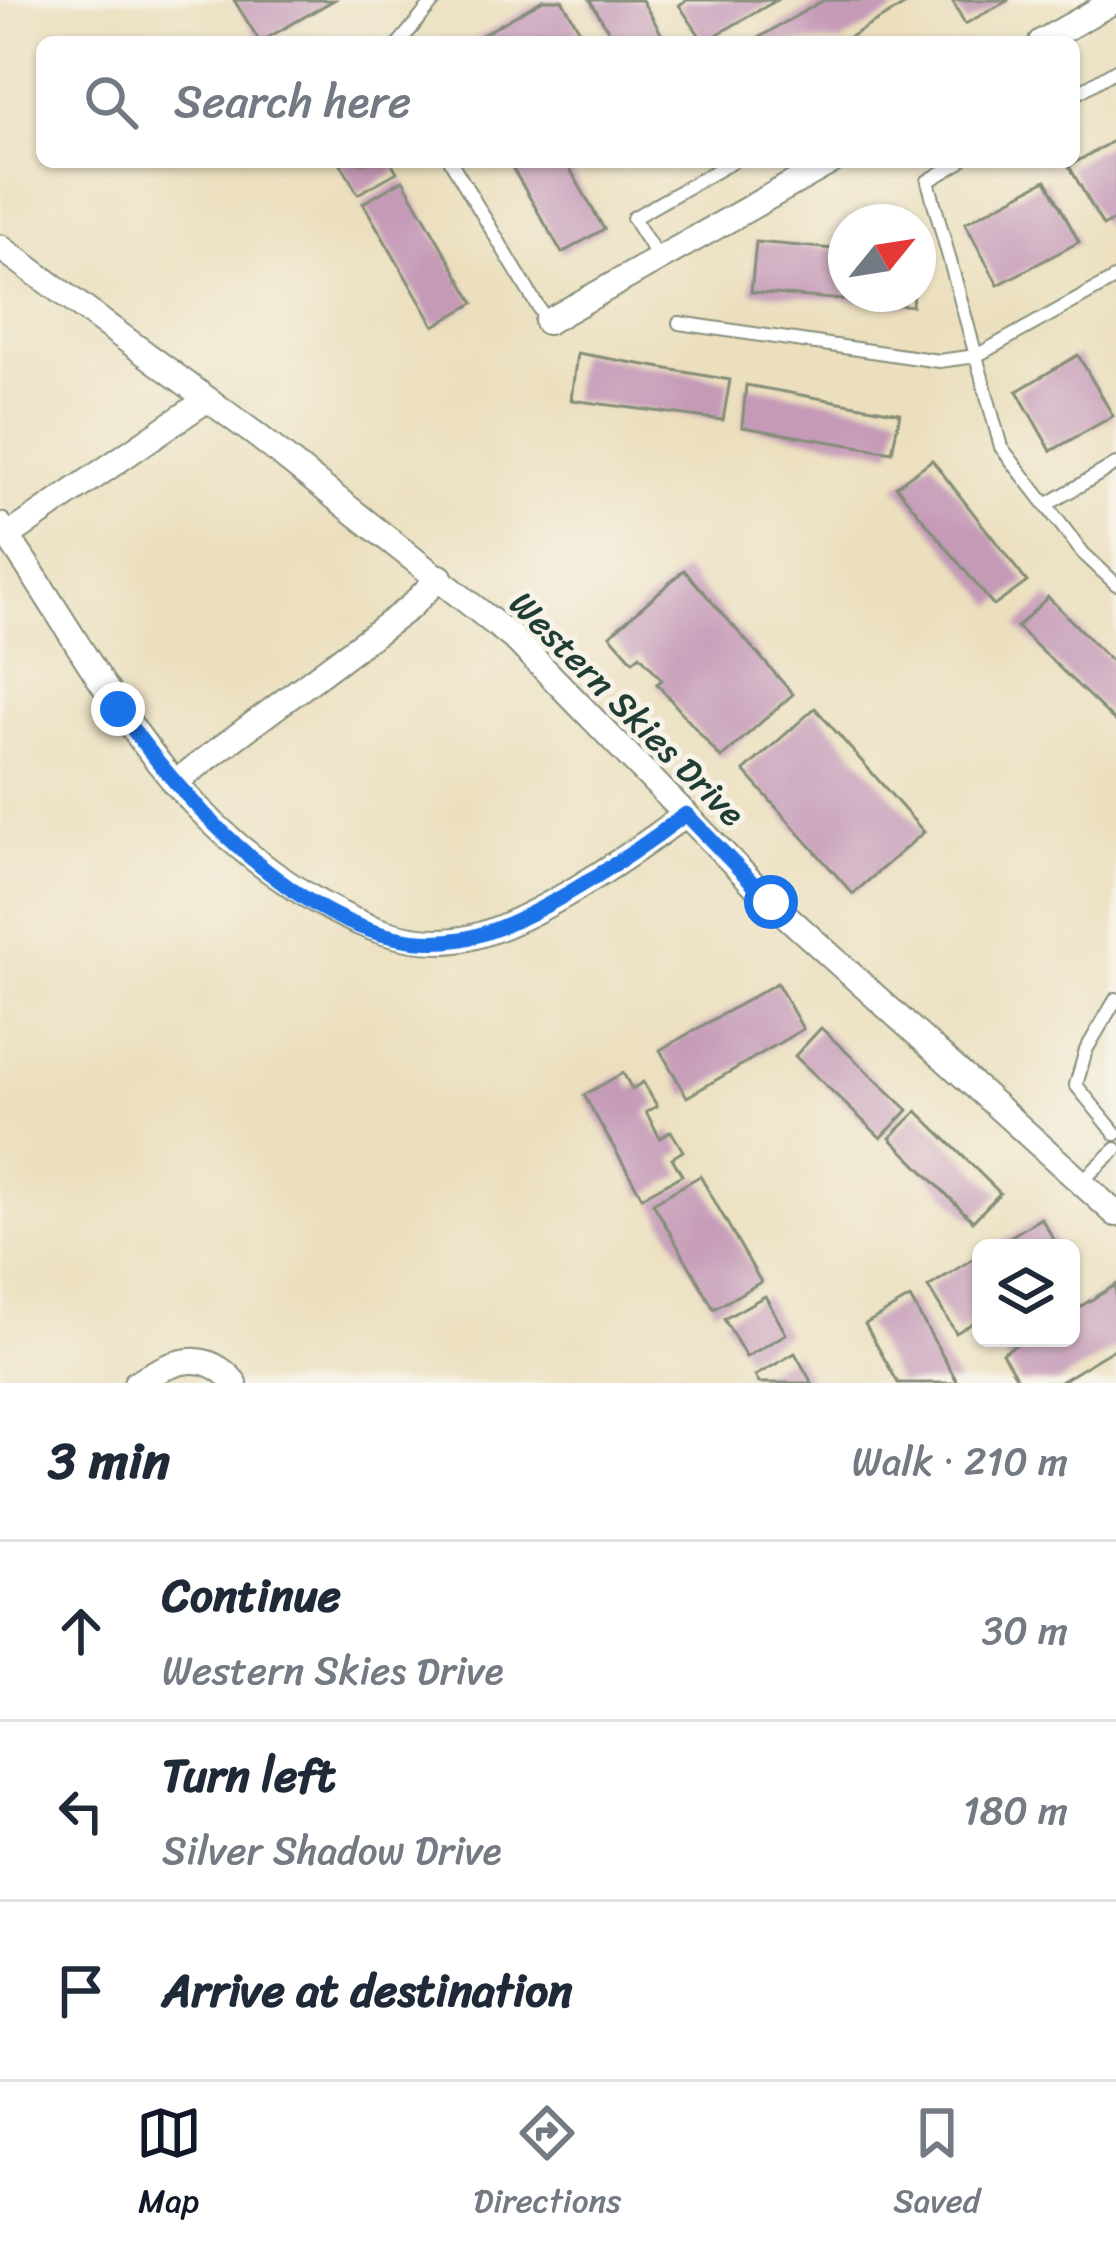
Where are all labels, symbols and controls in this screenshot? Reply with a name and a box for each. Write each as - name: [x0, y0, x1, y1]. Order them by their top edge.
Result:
- search box: [36, 36, 1080, 168]
- text: Search here: [174, 62, 411, 142]
- icon: search: [78, 69, 144, 135]
- north arrow: [828, 204, 936, 312]
- street label: Western Skies Drive: [493, 575, 761, 843]
- route end: [91, 682, 145, 736]
- route start: [744, 875, 798, 929]
- map controls: [972, 1239, 1080, 1347]
- button: layers: [972, 1239, 1080, 1347]
- text: 3 min: [48, 1416, 170, 1506]
- text: Walk · 210 m: [852, 1427, 1068, 1496]
- text: Continue: [162, 1556, 341, 1636]
- text: 30 m: [982, 1596, 1068, 1665]
- icon: ahead: [48, 1598, 114, 1664]
- text: Western Skies Drive: [162, 1636, 503, 1705]
- text: Turn left: [162, 1736, 335, 1816]
- text: 180 m: [963, 1776, 1068, 1845]
- icon: left: [48, 1778, 114, 1844]
- text: Silver Shadow Drive: [162, 1816, 502, 1885]
- text: Arrive at destination: [162, 1951, 572, 2031]
- icon: arrive: [48, 1958, 114, 2024]
- tab: Map: [136, 2100, 202, 2230]
- tab: Directions: [474, 2100, 621, 2230]
- tab: Saved: [893, 2100, 980, 2230]

